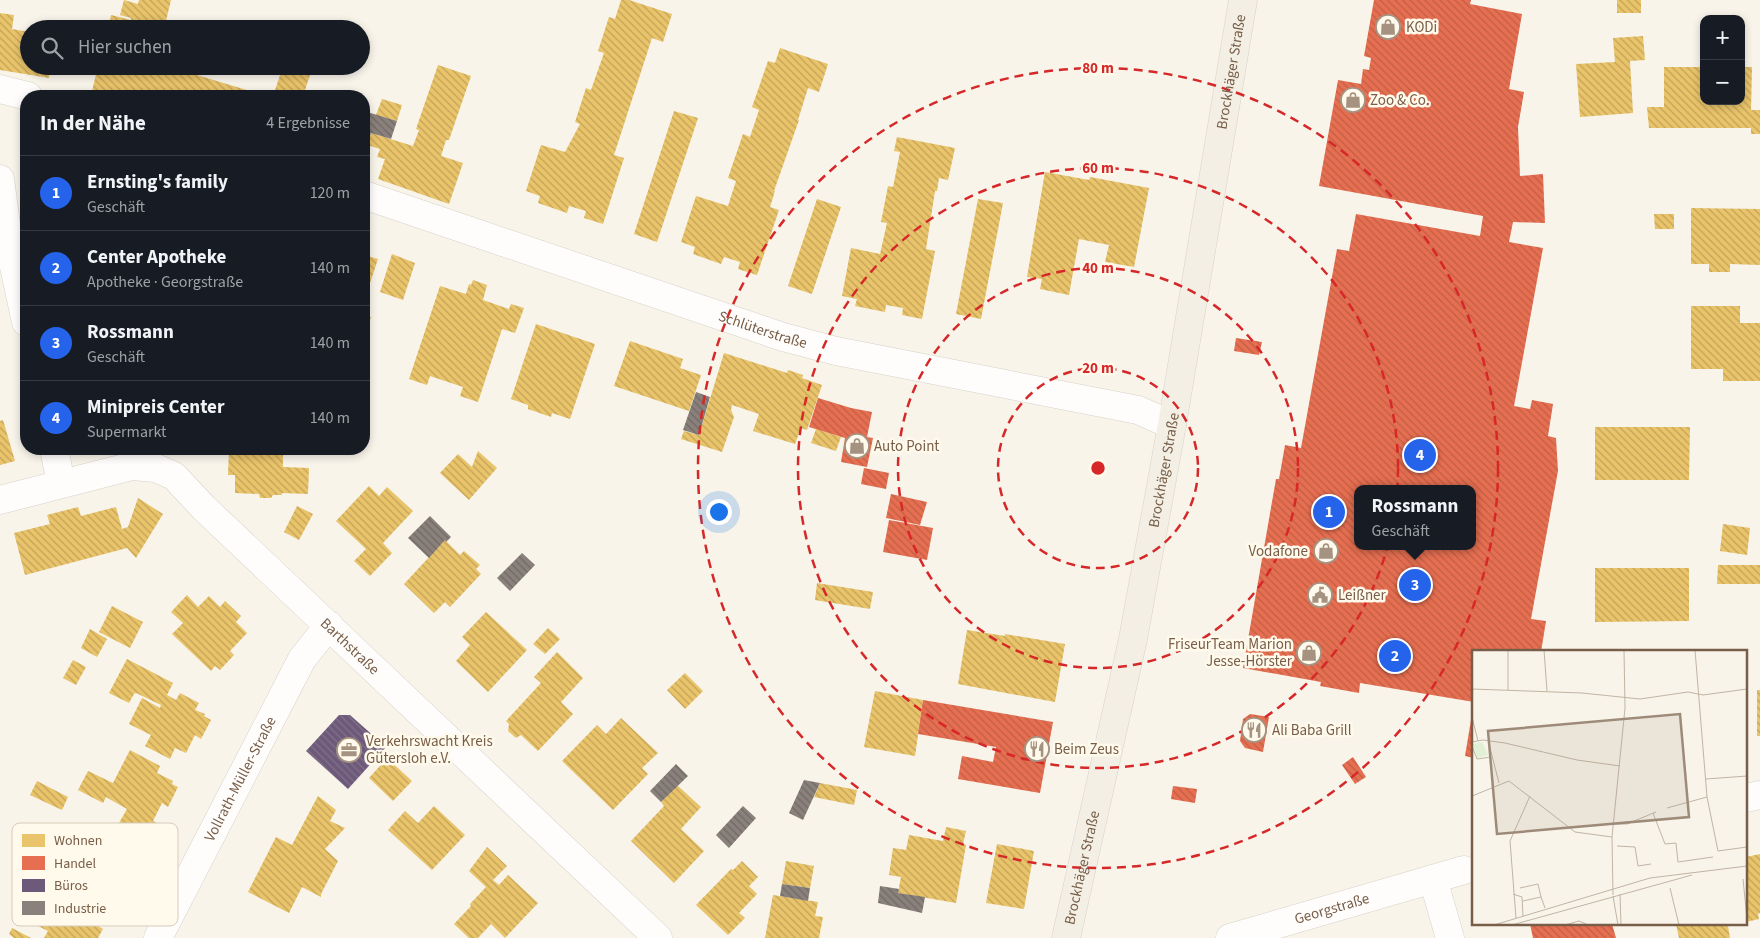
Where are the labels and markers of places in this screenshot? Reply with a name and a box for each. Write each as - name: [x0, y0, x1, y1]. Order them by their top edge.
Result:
- shop icon: KODi: [1375, 14, 1401, 40]
- place label: KODi: [1406, 17, 1437, 38]
- shop icon: Zoo & Co.: [1340, 87, 1366, 113]
- place label: Zoo & Co.: [1370, 90, 1429, 111]
- shop icon: Auto Point: [844, 433, 870, 459]
- place label: Auto Point: [874, 436, 939, 457]
- pin: 4: [1404, 436, 1436, 474]
- centre of rings: [1089, 459, 1107, 477]
- pin: 1: [1313, 493, 1345, 531]
- shop icon: Vodafone: [1313, 538, 1339, 564]
- place label: Vodafone: [1248, 541, 1308, 562]
- pin: 3: [1399, 566, 1431, 604]
- public building icon: Leißner: [1307, 582, 1333, 608]
- place label: Leißner: [1338, 585, 1387, 606]
- place label: FriseurTeam Marion Jesse-Hörster: [1168, 634, 1293, 672]
- pin: 2: [1379, 637, 1411, 675]
- shop icon: FriseurTeam Marion Jesse-Hörster: [1296, 640, 1322, 666]
- restaurant icon: Ali Baba Grill: [1241, 717, 1267, 743]
- place label: Ali Baba Grill: [1272, 720, 1352, 741]
- place label: Verkehrswacht Kreis Gütersloh e.V.: [366, 731, 493, 769]
- restaurant icon: Beim Zeus: [1024, 736, 1050, 762]
- office icon: Verkehrswacht Kreis Gütersloh e.V.: [336, 737, 362, 763]
- place label: Beim Zeus: [1054, 739, 1119, 760]

